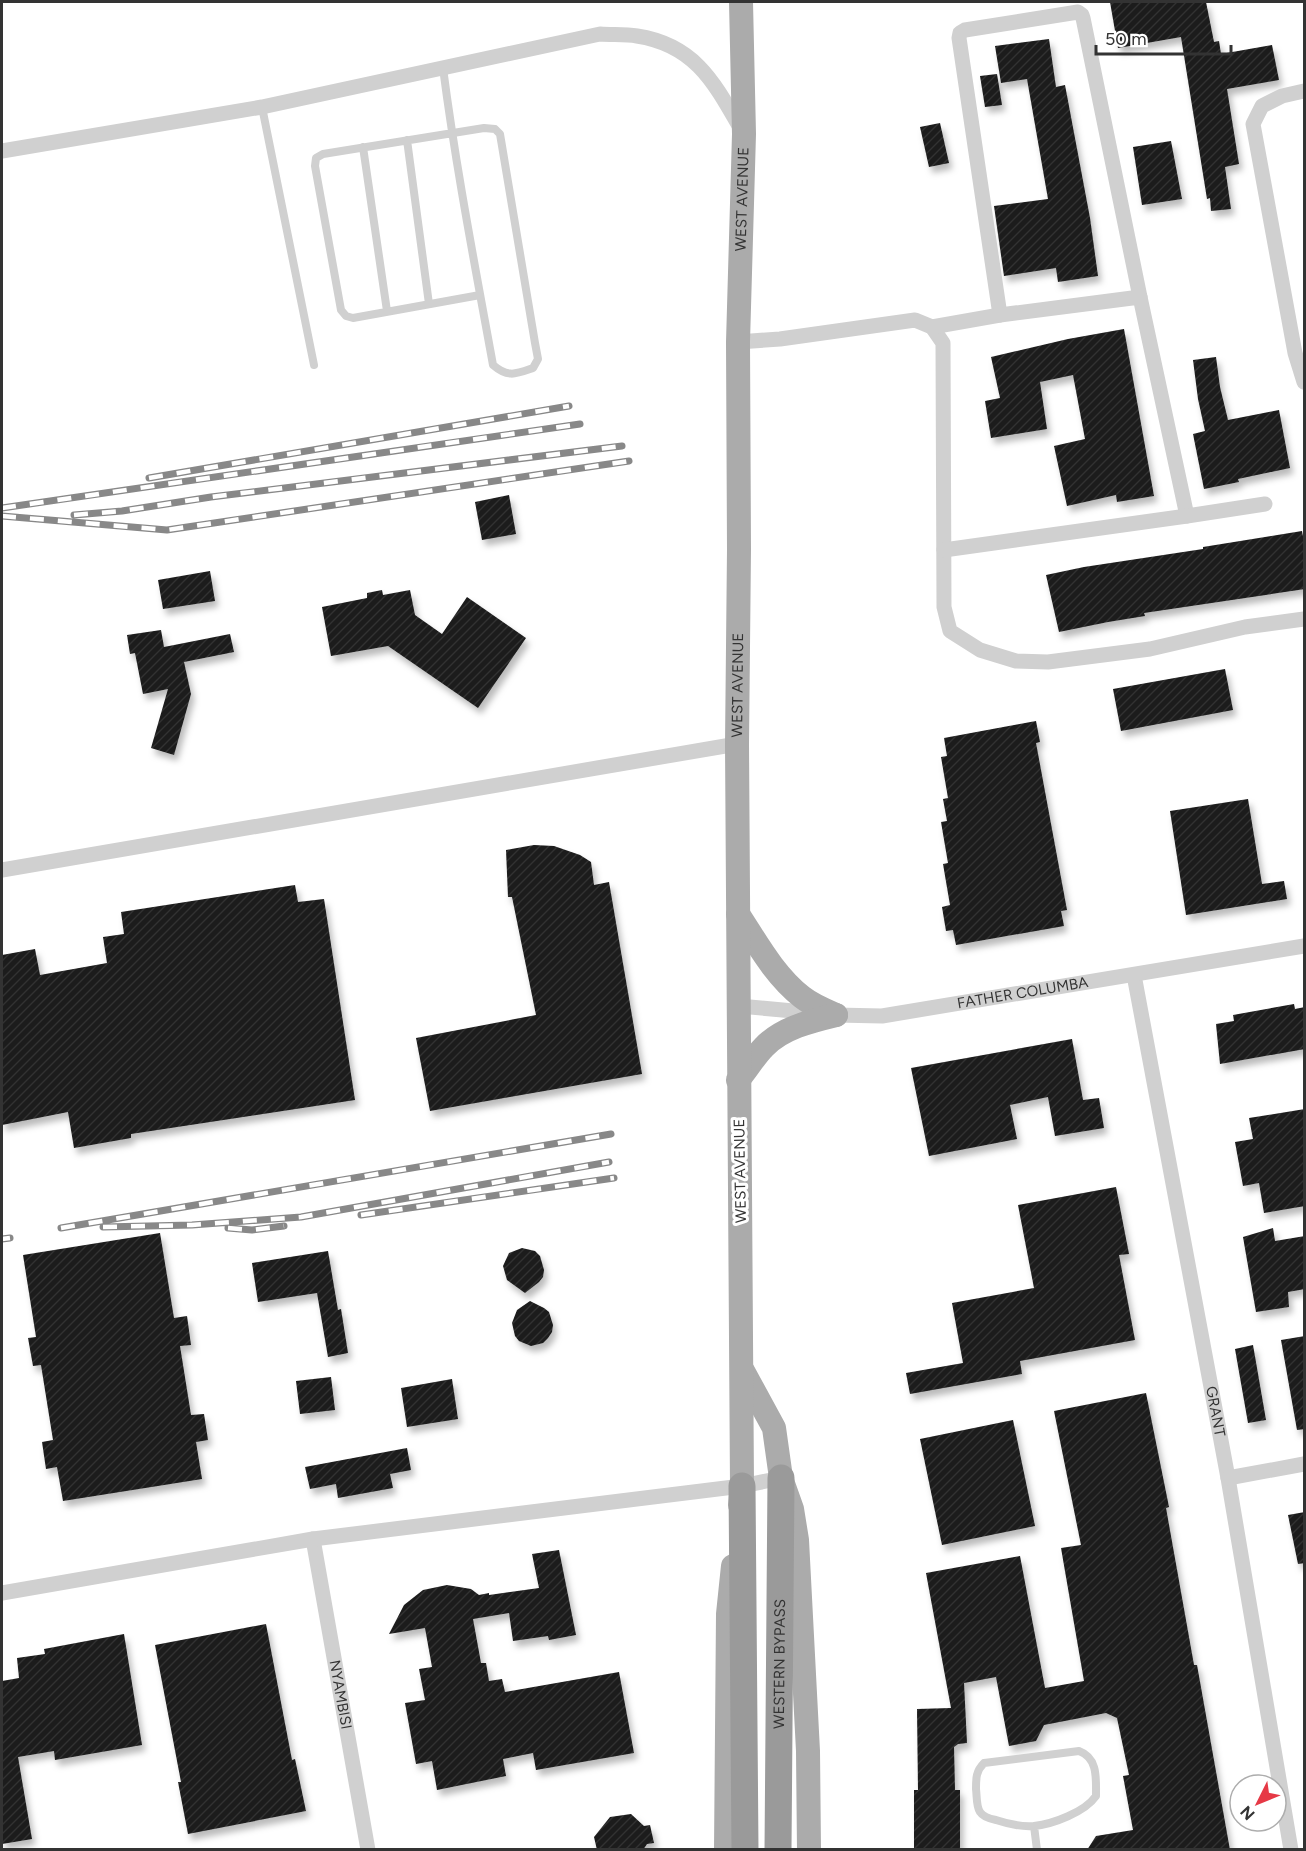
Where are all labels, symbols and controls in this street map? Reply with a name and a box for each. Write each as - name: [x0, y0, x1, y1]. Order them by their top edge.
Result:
- scale bar: [1096, 18, 1231, 56]
- text: 50 m: [1105, 28, 1147, 50]
- street label: WEST AVENUE: [732, 147, 753, 252]
- street label: WEST AVENUE: [728, 633, 747, 737]
- street label: FATHER COLUMBA: [956, 973, 1090, 1012]
- street label: WEST AVENUE: [730, 1119, 750, 1223]
- street label: GRANT: [1202, 1385, 1229, 1439]
- street label: WESTERN BYPASS: [770, 1599, 789, 1729]
- street label: NYAMBISI: [326, 1659, 355, 1731]
- north arrow: [1228, 1773, 1288, 1833]
- text: N: [1236, 1802, 1259, 1824]

